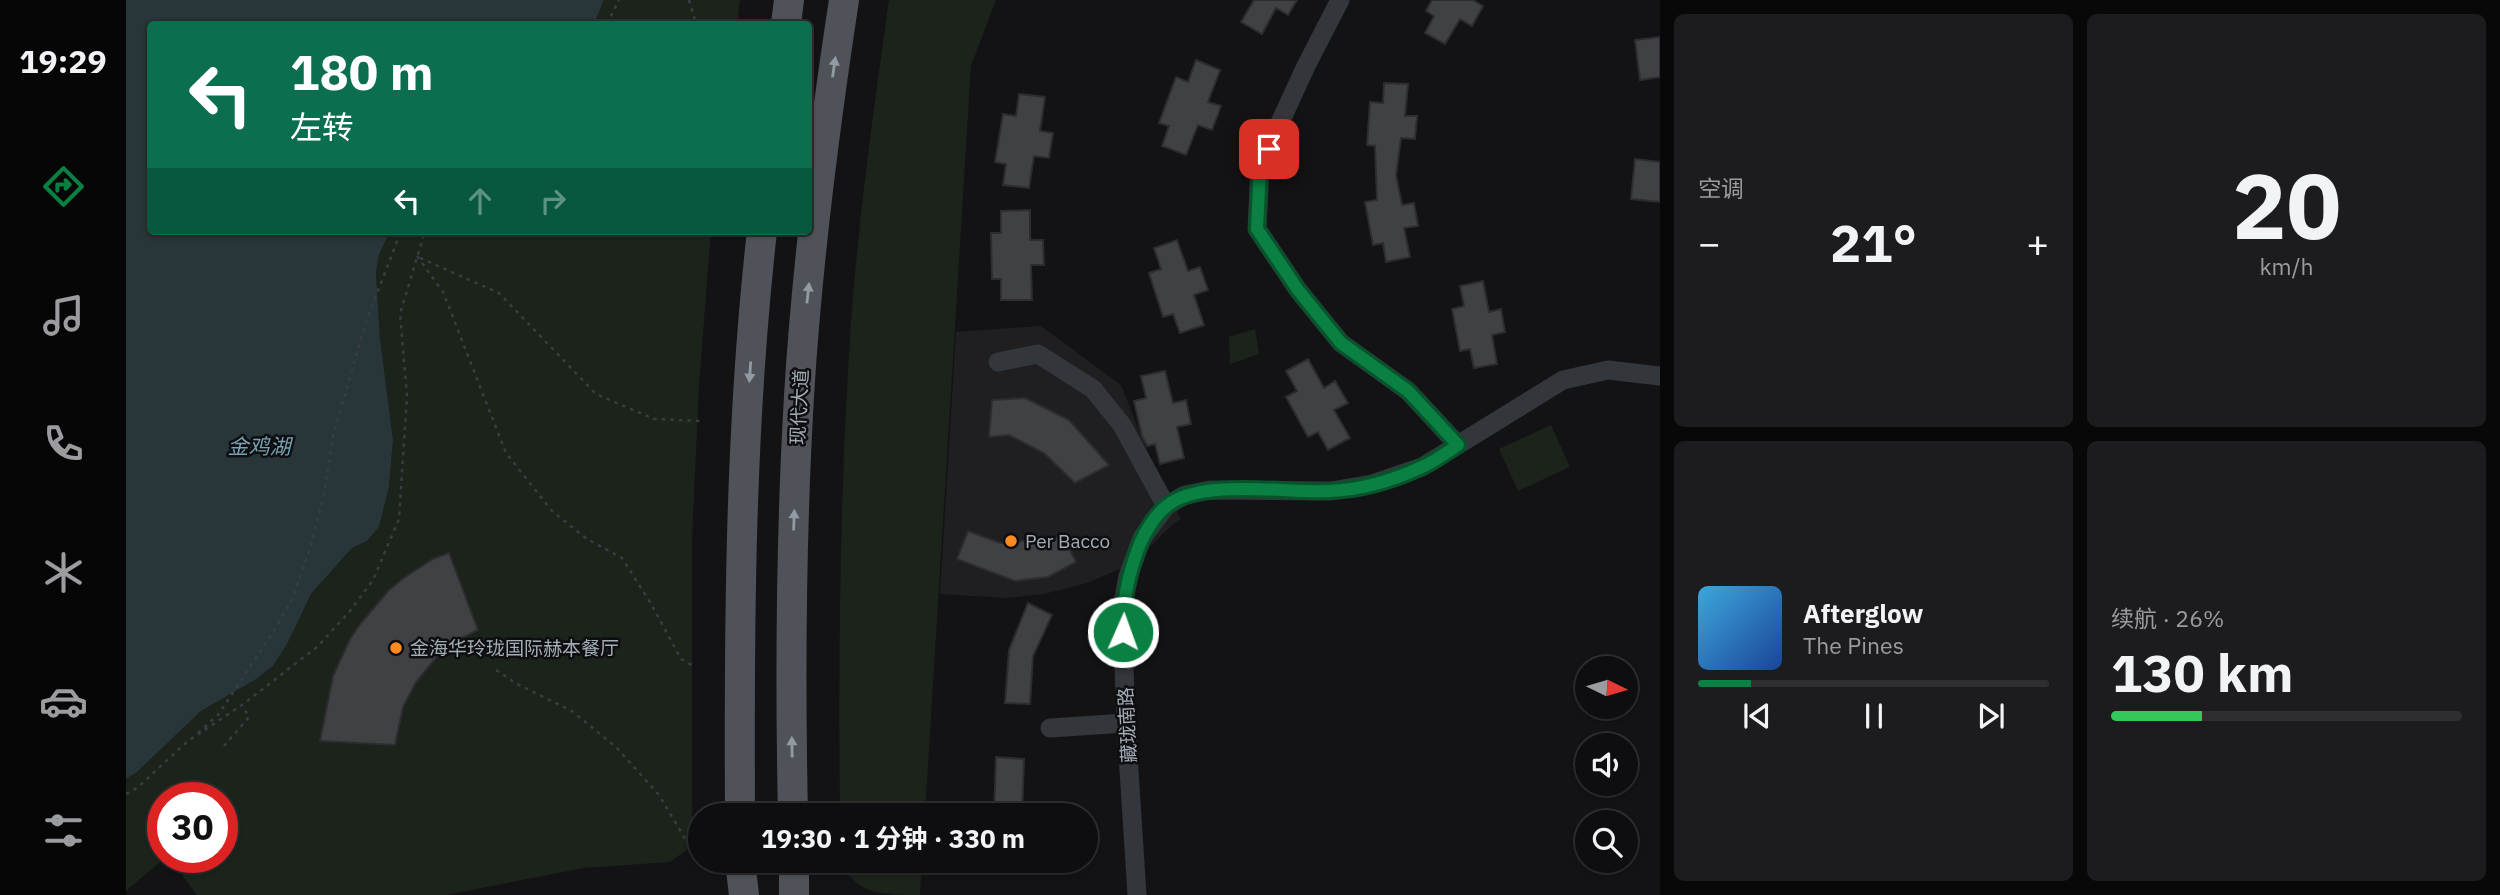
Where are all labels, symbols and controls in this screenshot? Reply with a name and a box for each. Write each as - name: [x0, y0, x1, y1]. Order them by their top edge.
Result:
- text: 19:29: [19, 40, 107, 82]
- text: 180 m: [290, 40, 434, 103]
- icon: left: [175, 49, 266, 140]
- one-way arrow: [829, 56, 840, 78]
- text: 左转: [290, 106, 354, 148]
- pin: [1239, 119, 1299, 179]
- icon: arrive: [1250, 130, 1288, 168]
- text: 20: [2232, 146, 2341, 264]
- icon: directions: [39, 162, 88, 211]
- text: 空调: [1698, 173, 1744, 203]
- icon: left: [388, 182, 426, 220]
- icon: ahead: [461, 182, 499, 220]
- icon: right: [534, 182, 572, 220]
- text: 21°: [1830, 209, 1917, 276]
- text: −: [1698, 218, 1721, 267]
- text: +: [2026, 218, 2049, 267]
- text: km/h: [2259, 251, 2314, 281]
- one-way arrow: [802, 282, 813, 304]
- icon: music: [39, 291, 88, 340]
- one-way arrow: [744, 361, 755, 383]
- street label: 现代大道: [785, 368, 813, 446]
- icon: phone: [39, 419, 88, 468]
- water label: 金鸡湖: [228, 432, 293, 460]
- one-way arrow: [789, 509, 800, 531]
- place label: Per Bacco: [1025, 529, 1110, 553]
- marker: Per Bacco: [1003, 533, 1019, 549]
- icon: climate: [39, 548, 88, 597]
- position arrow: [1086, 595, 1160, 669]
- text: Afterglow: [1803, 596, 1923, 630]
- text: 续航 · 26%: [2111, 603, 2224, 633]
- text: The Pines: [1803, 630, 1904, 660]
- place label: 金海华玲珑国际赫本餐厅: [410, 636, 619, 660]
- text: 130 km: [2111, 639, 2293, 706]
- marker: 金海华玲珑国际赫本餐厅: [388, 640, 404, 656]
- north arrow: [1575, 656, 1638, 719]
- map controls: [1575, 656, 1638, 873]
- icon: car: [39, 677, 88, 726]
- street label: 藏珑南路: [1113, 686, 1141, 764]
- icon: previous: [1738, 697, 1776, 735]
- icon: pause: [1855, 697, 1893, 735]
- icon: next: [1972, 697, 2010, 735]
- button: sound: [1575, 733, 1638, 796]
- one-way arrow: [786, 736, 798, 758]
- speed limit sign: 30: [147, 782, 238, 873]
- icon: filters: [39, 806, 88, 855]
- button: search: [1575, 810, 1638, 873]
- text: 19:30 · 1 分钟 · 330 m: [761, 821, 1025, 855]

